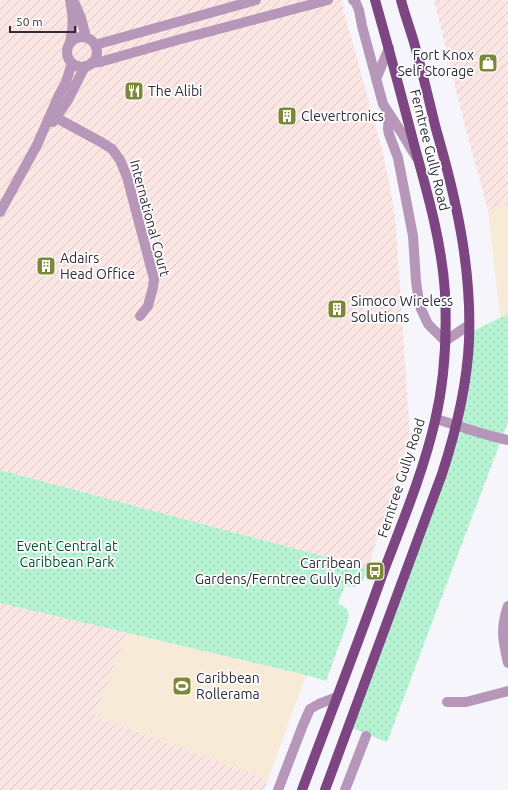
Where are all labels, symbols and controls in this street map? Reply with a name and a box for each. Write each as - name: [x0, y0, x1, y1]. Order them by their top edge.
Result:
- scale bar: [10, 8, 75, 34]
- text: 50 m: [16, 15, 43, 28]
- place label: Fort Knox Self Storage: [397, 47, 474, 79]
- shop icon: Fort Knox Self Storage: [477, 52, 499, 74]
- restaurant icon: The Alibi: [123, 80, 145, 102]
- place label: The Alibi: [148, 83, 202, 99]
- street label: Ferntree Gully Road: [407, 88, 453, 212]
- building icon: Clevertronics: [276, 105, 298, 127]
- place label: Clevertronics: [301, 108, 384, 124]
- street label: International Court: [127, 158, 173, 279]
- place label: Adairs Head Office: [60, 250, 135, 282]
- building icon: Adairs Head Office: [35, 255, 57, 277]
- place label: Simoco Wireless Solutions: [351, 293, 453, 325]
- building icon: Simoco Wireless Solutions: [326, 298, 348, 320]
- street label: Ferntree Gully Road: [374, 416, 428, 540]
- park label: Event Central at Caribbean Park: [17, 538, 118, 570]
- place label: Carribean Gardens/Ferntree Gully Rd: [195, 555, 361, 587]
- bus stop icon: Carribean Gardens/Ferntree Gully Rd: [364, 560, 386, 582]
- place label: Caribbean Rollerama: [196, 670, 260, 702]
- sports icon: Caribbean Rollerama: [171, 675, 193, 697]

